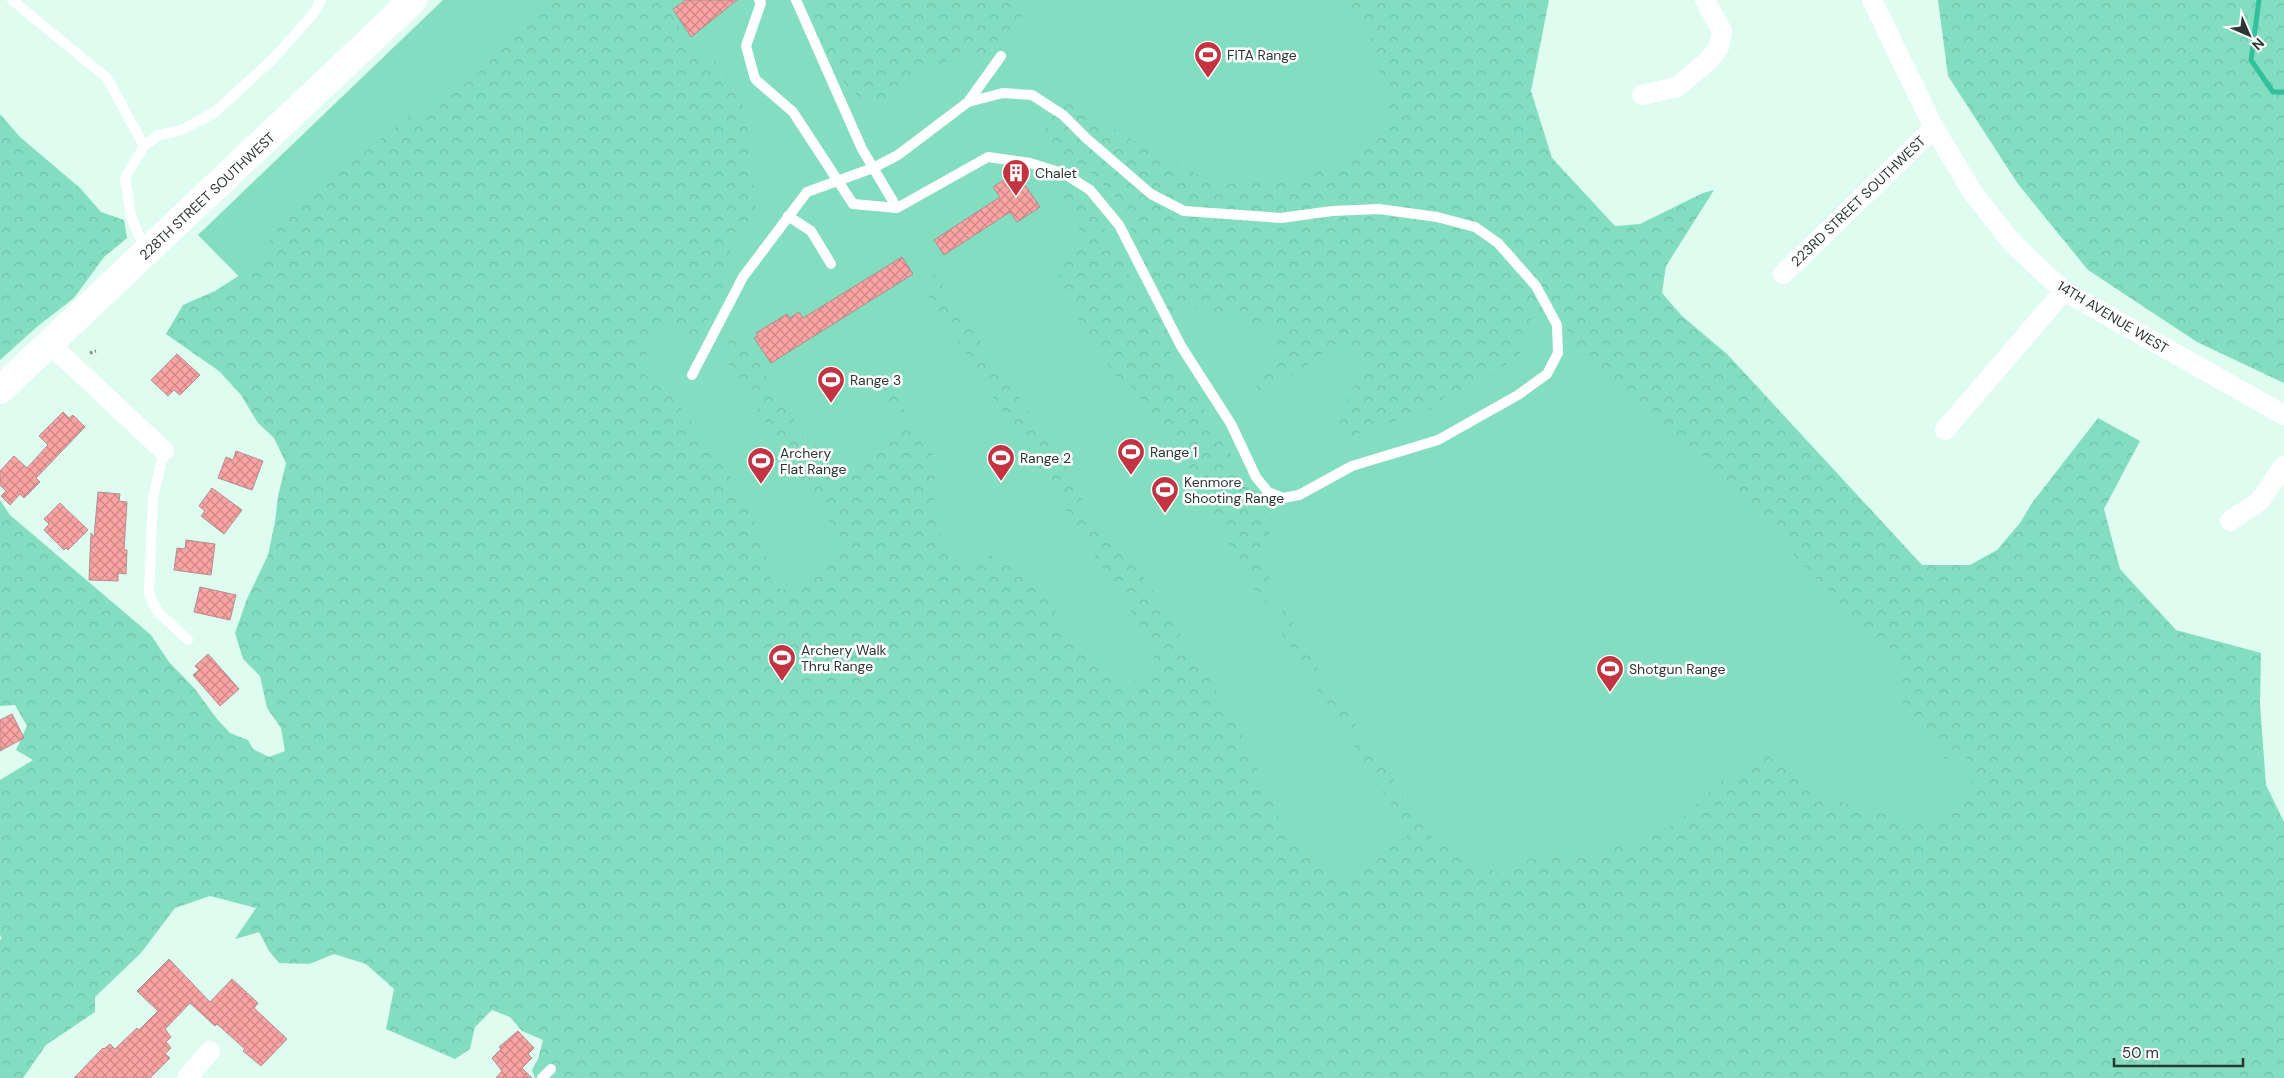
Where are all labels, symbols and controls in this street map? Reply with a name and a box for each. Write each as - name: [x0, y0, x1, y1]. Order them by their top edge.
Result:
- north arrow: [2224, 10, 2274, 60]
- text: N: [2248, 34, 2268, 54]
- sports icon: FITA Range: [1193, 40, 1223, 79]
- place label: FITA Range: [1227, 46, 1297, 64]
- street label: 228TH STREET SOUTHWEST: [135, 128, 279, 264]
- street label: 223RD STREET SOUTHWEST: [1787, 132, 1929, 270]
- building icon: Chalet: [1001, 158, 1031, 197]
- place label: Chalet: [1035, 164, 1077, 182]
- street label: 14TH AVENUE WEST: [2054, 277, 2172, 357]
- sports icon: Range 3: [816, 365, 846, 404]
- place label: Range 3: [850, 371, 901, 389]
- sports icon: Range 1: [1116, 437, 1146, 476]
- sports icon: Range 2: [986, 443, 1016, 482]
- place label: Range 1: [1150, 443, 1197, 461]
- place label: Archery Flat Range: [780, 444, 847, 478]
- sports icon: Archery Flat Range: [746, 446, 776, 485]
- place label: Range 2: [1020, 449, 1071, 467]
- place label: Kenmore Shooting Range: [1184, 473, 1284, 507]
- sports icon: Kenmore Shooting Range: [1150, 475, 1180, 514]
- place label: Archery Walk Thru Range: [801, 641, 887, 675]
- sports icon: Archery Walk Thru Range: [767, 643, 797, 682]
- sports icon: Shotgun Range: [1595, 654, 1625, 693]
- place label: Shotgun Range: [1629, 660, 1726, 678]
- scale bar: [2114, 1036, 2243, 1068]
- text: 50 m: [2122, 1043, 2159, 1063]

